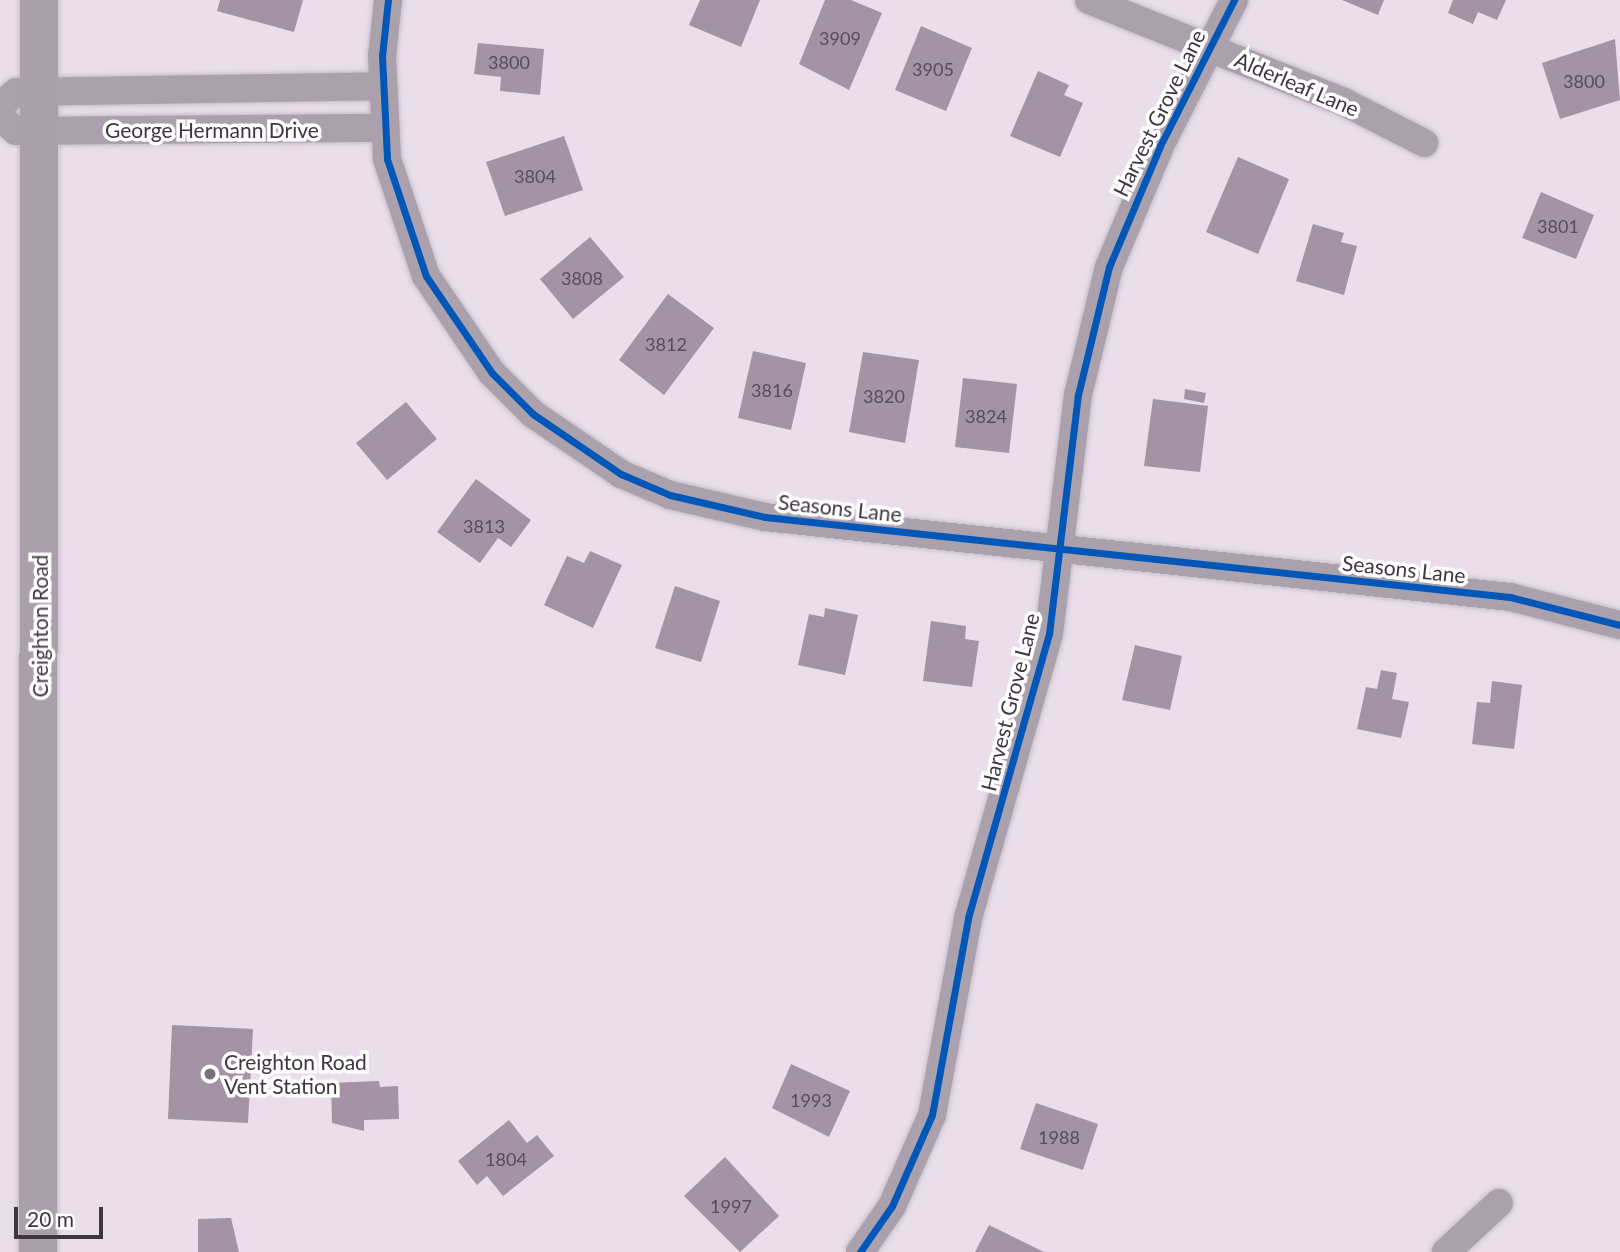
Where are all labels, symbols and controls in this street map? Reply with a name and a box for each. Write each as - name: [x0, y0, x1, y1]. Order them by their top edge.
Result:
- street label: Harvest Grove Lane: [1108, 25, 1210, 201]
- house number: 3909: [819, 27, 861, 49]
- street label: Alderleaf Lane: [1231, 46, 1363, 122]
- house number: 3800: [488, 51, 530, 73]
- house number: 3905: [912, 58, 954, 80]
- house number: 3800: [1563, 70, 1605, 92]
- street label: George Hermann Drive: [105, 117, 319, 143]
- house number: 3804: [514, 165, 556, 187]
- house number: 3801: [1537, 215, 1579, 237]
- house number: 3808: [561, 267, 603, 289]
- house number: 3812: [645, 333, 687, 355]
- house number: 3816: [751, 379, 793, 401]
- house number: 3820: [863, 385, 905, 407]
- house number: 3824: [965, 405, 1007, 427]
- street label: Seasons Lane: [777, 489, 903, 527]
- house number: 3813: [463, 515, 505, 537]
- street label: Seasons Lane: [1341, 550, 1467, 588]
- street label: Creighton Road: [27, 555, 53, 697]
- street label: Harvest Grove Lane: [976, 610, 1044, 794]
- place label: Creighton Road Vent Station: [224, 1049, 367, 1099]
- marker: Creighton Road Vent Station: [202, 1066, 218, 1082]
- house number: 1993: [790, 1089, 832, 1111]
- house number: 1988: [1038, 1126, 1080, 1148]
- house number: 1804: [485, 1148, 527, 1170]
- scale bar: [18, 1192, 107, 1236]
- house number: 1997: [710, 1195, 752, 1217]
- text: 20 m: [27, 1206, 74, 1231]

